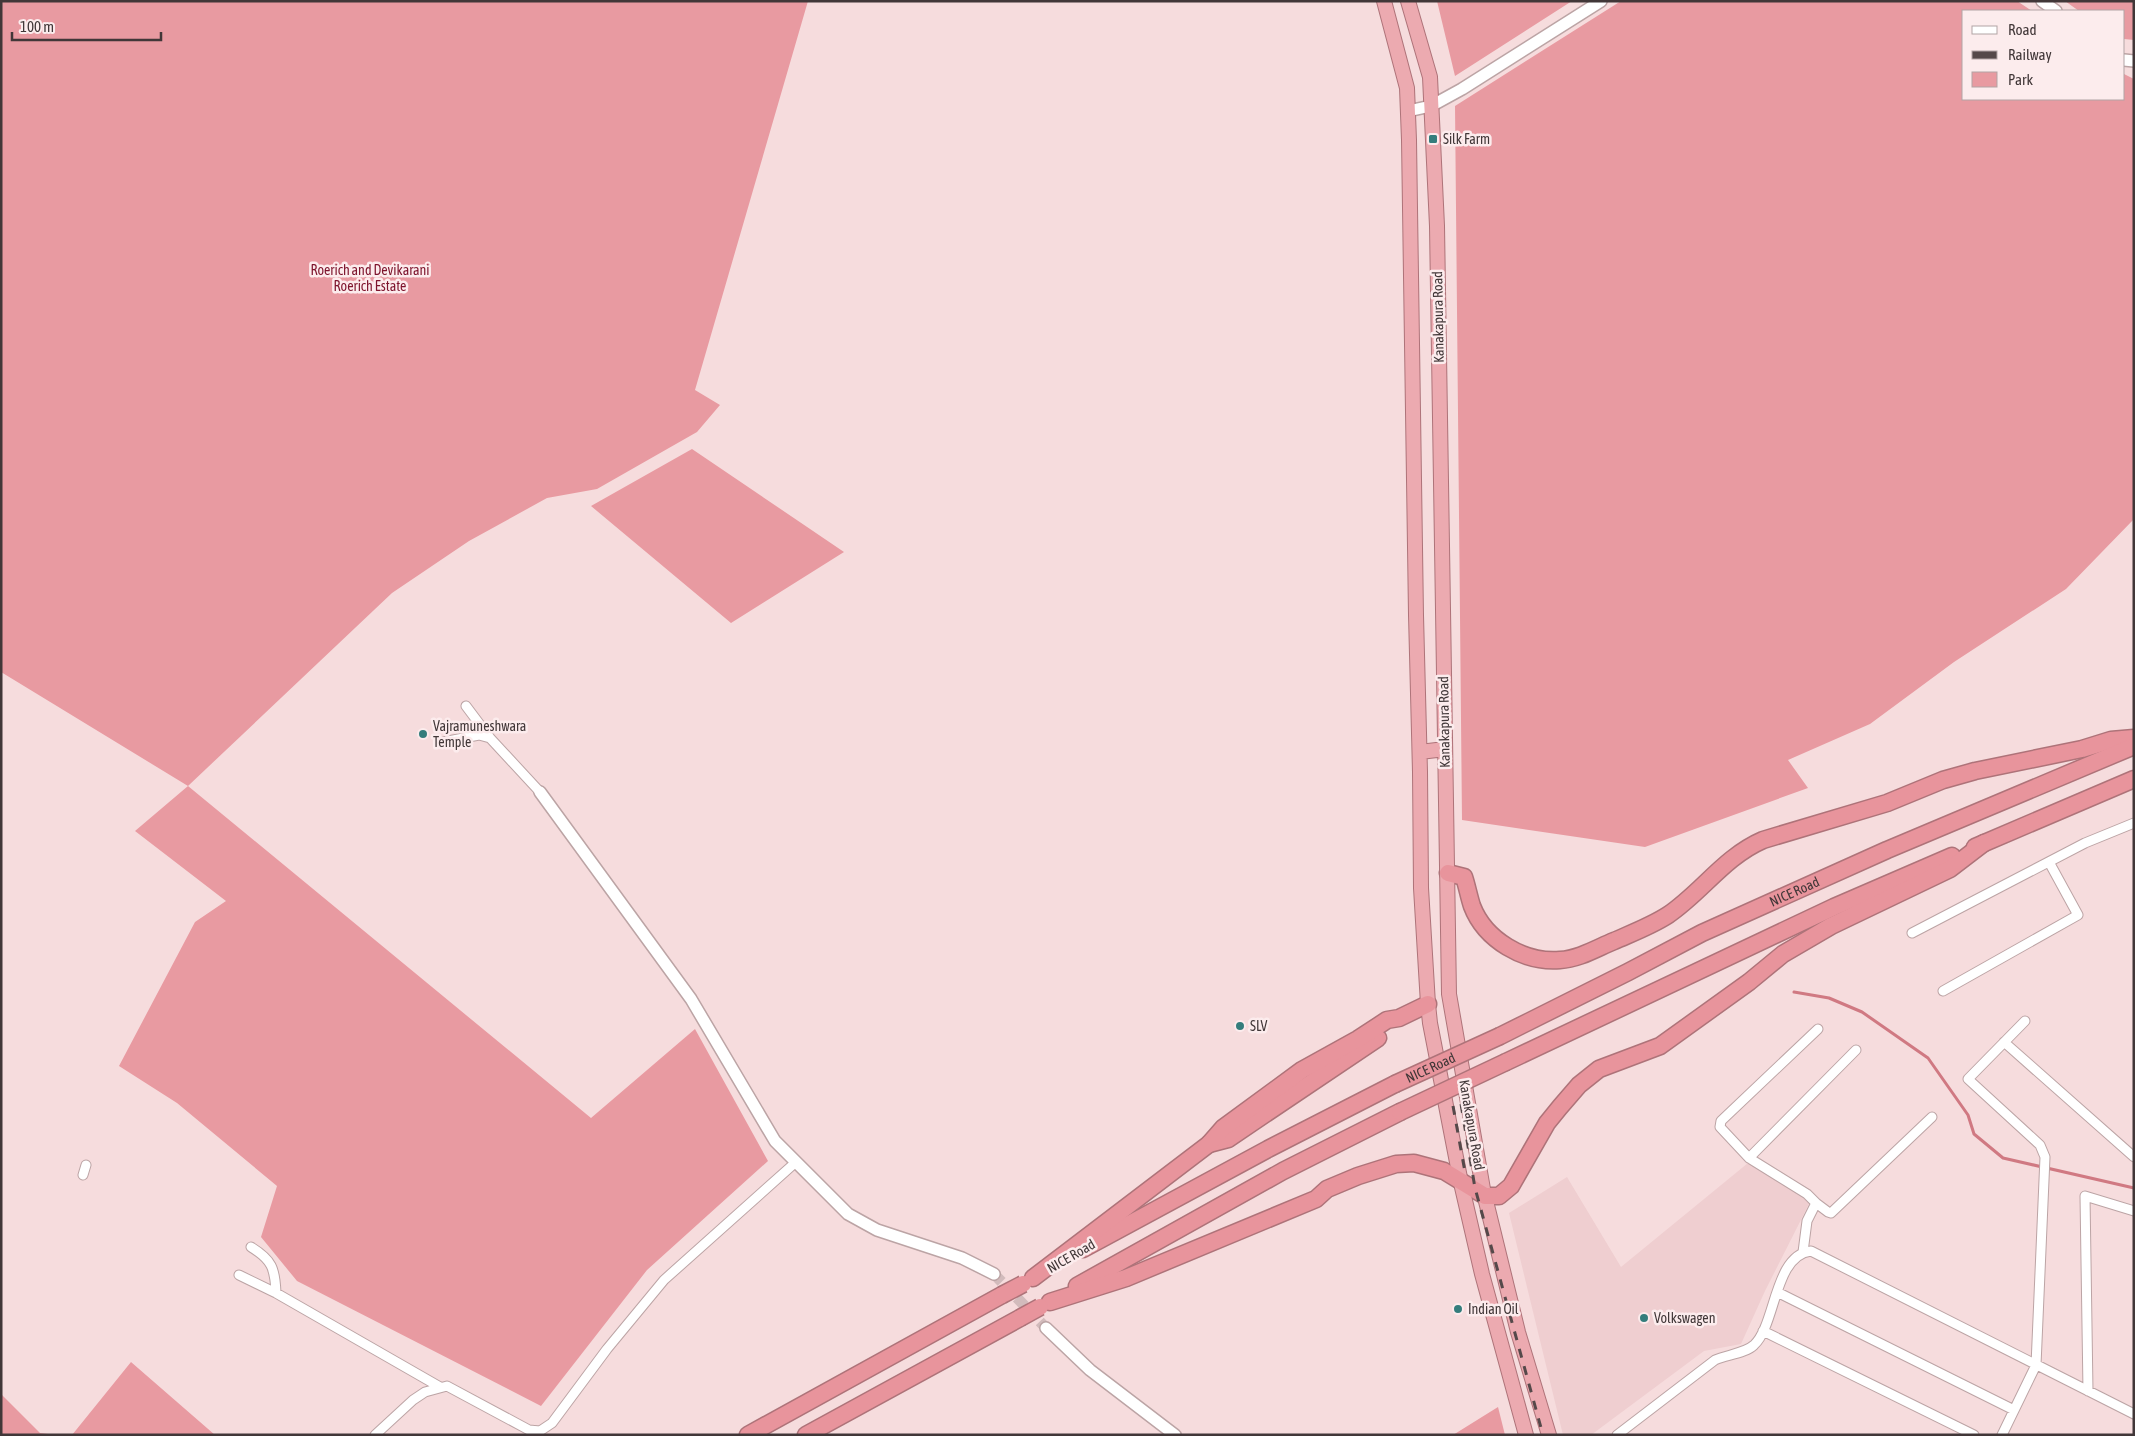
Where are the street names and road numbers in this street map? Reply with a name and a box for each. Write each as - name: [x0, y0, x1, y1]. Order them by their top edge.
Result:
- street label: Kanakapura Road: [1429, 271, 1447, 363]
- street label: Kanakapura Road: [1435, 676, 1453, 768]
- street label: NICE Road: [1767, 873, 1822, 910]
- street label: NICE Road: [1403, 1050, 1458, 1086]
- street label: Kanakapura Road: [1456, 1079, 1488, 1171]
- street label: NICE Road: [1044, 1236, 1098, 1276]

